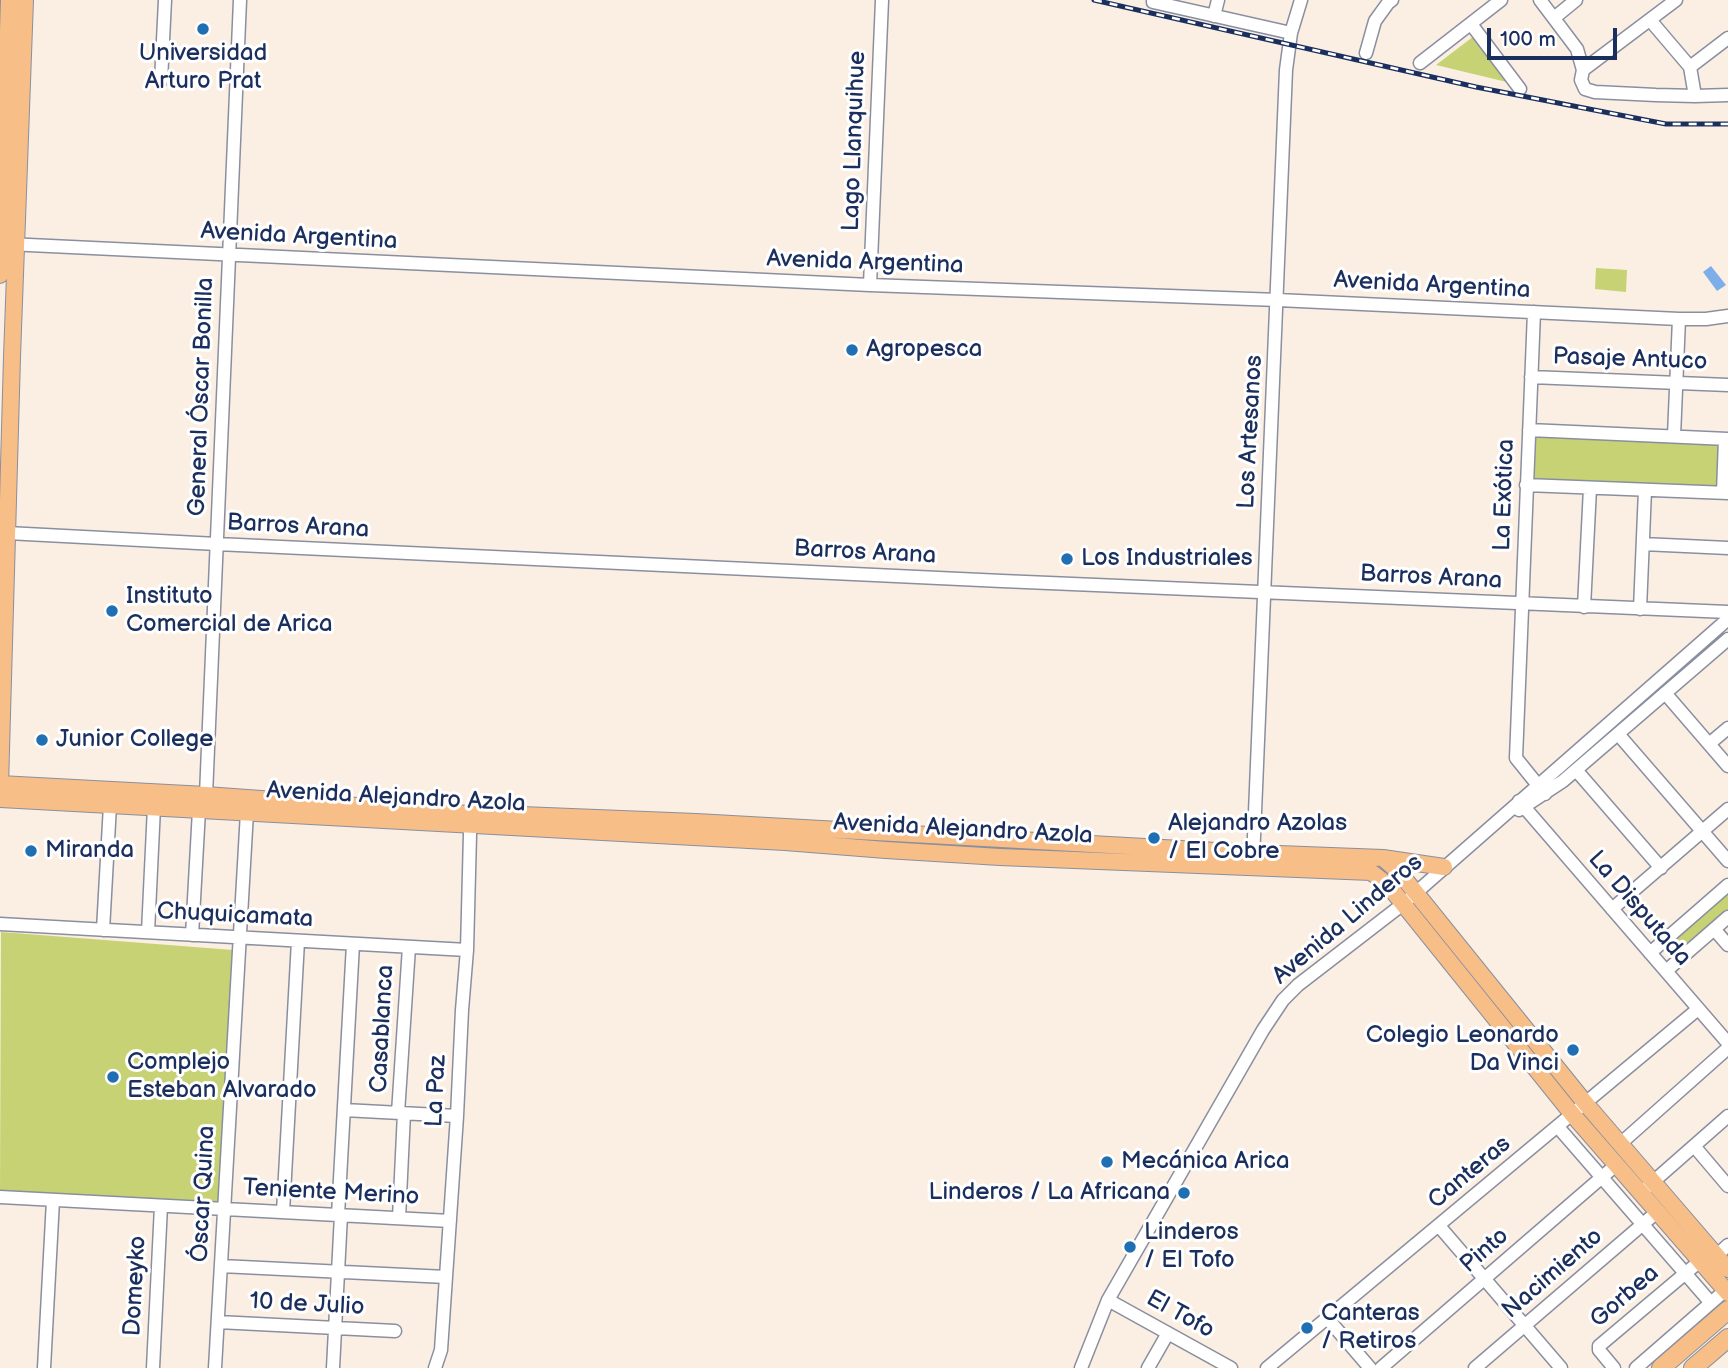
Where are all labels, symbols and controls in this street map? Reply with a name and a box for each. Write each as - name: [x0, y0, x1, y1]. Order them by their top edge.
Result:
- scale bar: [1490, 14, 1620, 58]
- marker: Universidad Arturo Prat: [195, 21, 211, 37]
- text: 100 m: [1500, 27, 1556, 52]
- place label: Universidad Arturo Prat: [139, 40, 267, 96]
- street label: Lago Llanquihue: [837, 50, 873, 232]
- street label: Avenida Argentina: [200, 217, 398, 257]
- street label: Avenida Argentina: [766, 245, 964, 281]
- street label: Avenida Argentina: [1333, 266, 1531, 306]
- street label: General Óscar Bonilla: [183, 277, 221, 517]
- place label: Agropesca: [866, 336, 982, 364]
- marker: Agropesca: [844, 342, 860, 358]
- street label: Pasaje Antuco: [1552, 343, 1708, 377]
- street label: Los Artesanos: [1233, 354, 1269, 510]
- street label: La Exótica: [1489, 438, 1521, 552]
- street label: Barros Arana: [226, 509, 370, 545]
- street label: Barros Arana: [793, 535, 937, 571]
- place label: Los Industriales: [1081, 545, 1253, 573]
- marker: Los Industriales: [1059, 551, 1075, 567]
- street label: Barros Arana: [1359, 560, 1503, 596]
- place label: Instituto Comercial de Arica: [126, 583, 333, 639]
- marker: Instituto Comercial de Arica: [104, 603, 120, 619]
- place label: Junior College: [56, 726, 213, 754]
- marker: Junior College: [34, 732, 50, 748]
- street label: Avenida Alejandro Azola: [266, 777, 526, 819]
- street label: Avenida Alejandro Azola: [833, 809, 1093, 851]
- place label: Alejandro Azolas / El Cobre: [1168, 810, 1347, 866]
- marker: Alejandro Azolas / El Cobre: [1146, 830, 1162, 846]
- place label: Miranda: [45, 837, 134, 865]
- marker: Miranda: [23, 843, 39, 859]
- street label: La Disputada: [1581, 846, 1697, 972]
- street label: Avenida Linderos: [1267, 849, 1429, 991]
- street label: Chuquicamata: [156, 898, 314, 934]
- street label: Casablanca: [365, 964, 401, 1094]
- place label: Colegio Leonardo Da Vinci: [1366, 1022, 1559, 1078]
- marker: Colegio Leonardo Da Vinci: [1565, 1042, 1581, 1058]
- place label: Complejo Esteban Alvarado: [127, 1049, 317, 1105]
- street label: La Paz: [421, 1054, 453, 1128]
- marker: Complejo Esteban Alvarado: [105, 1069, 121, 1085]
- street label: Óscar Quina: [186, 1125, 222, 1263]
- street label: Canteras: [1423, 1130, 1517, 1216]
- place label: Mecánica Arica: [1121, 1148, 1290, 1176]
- marker: Mecánica Arica: [1099, 1154, 1115, 1170]
- street label: Teniente Merino: [242, 1174, 420, 1212]
- place label: Linderos / La Africana: [929, 1179, 1170, 1207]
- marker: Linderos / La Africana: [1176, 1185, 1192, 1201]
- place label: Linderos / El Tofo: [1144, 1219, 1239, 1275]
- street label: Pinto: [1455, 1222, 1515, 1280]
- street label: Nacimiento: [1497, 1223, 1609, 1325]
- street label: Domeyko: [119, 1235, 153, 1337]
- marker: Linderos / El Tofo: [1122, 1239, 1138, 1255]
- street label: Gorbea: [1585, 1259, 1665, 1335]
- street label: El Tofo: [1141, 1285, 1219, 1345]
- street label: 10 de Julio: [249, 1288, 365, 1322]
- place label: Canteras / Retiros: [1321, 1300, 1420, 1356]
- marker: Canteras / Retiros: [1299, 1320, 1315, 1336]

